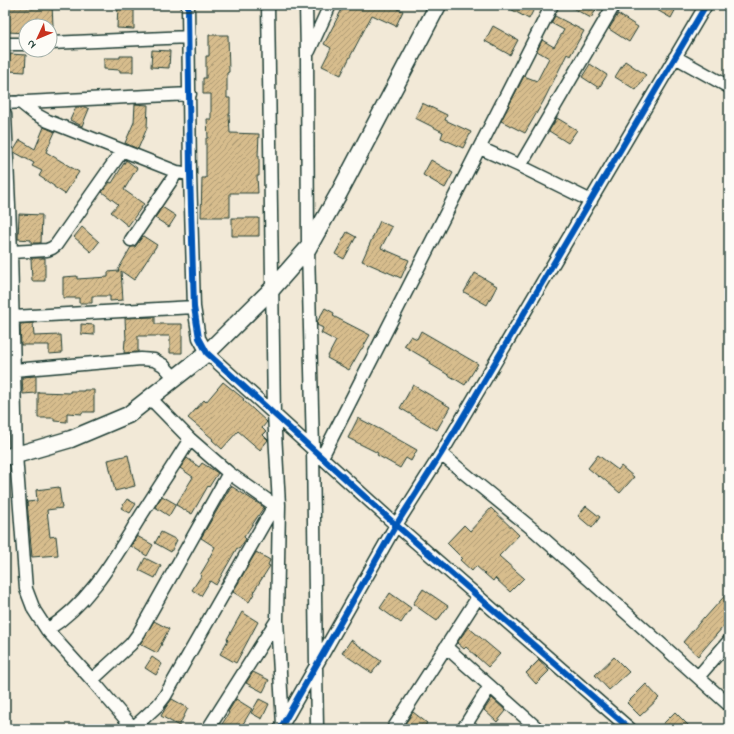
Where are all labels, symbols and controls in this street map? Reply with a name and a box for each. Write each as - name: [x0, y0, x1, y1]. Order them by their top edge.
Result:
- north arrow: [18, 18, 58, 58]
- text: N: [23, 36, 40, 52]

